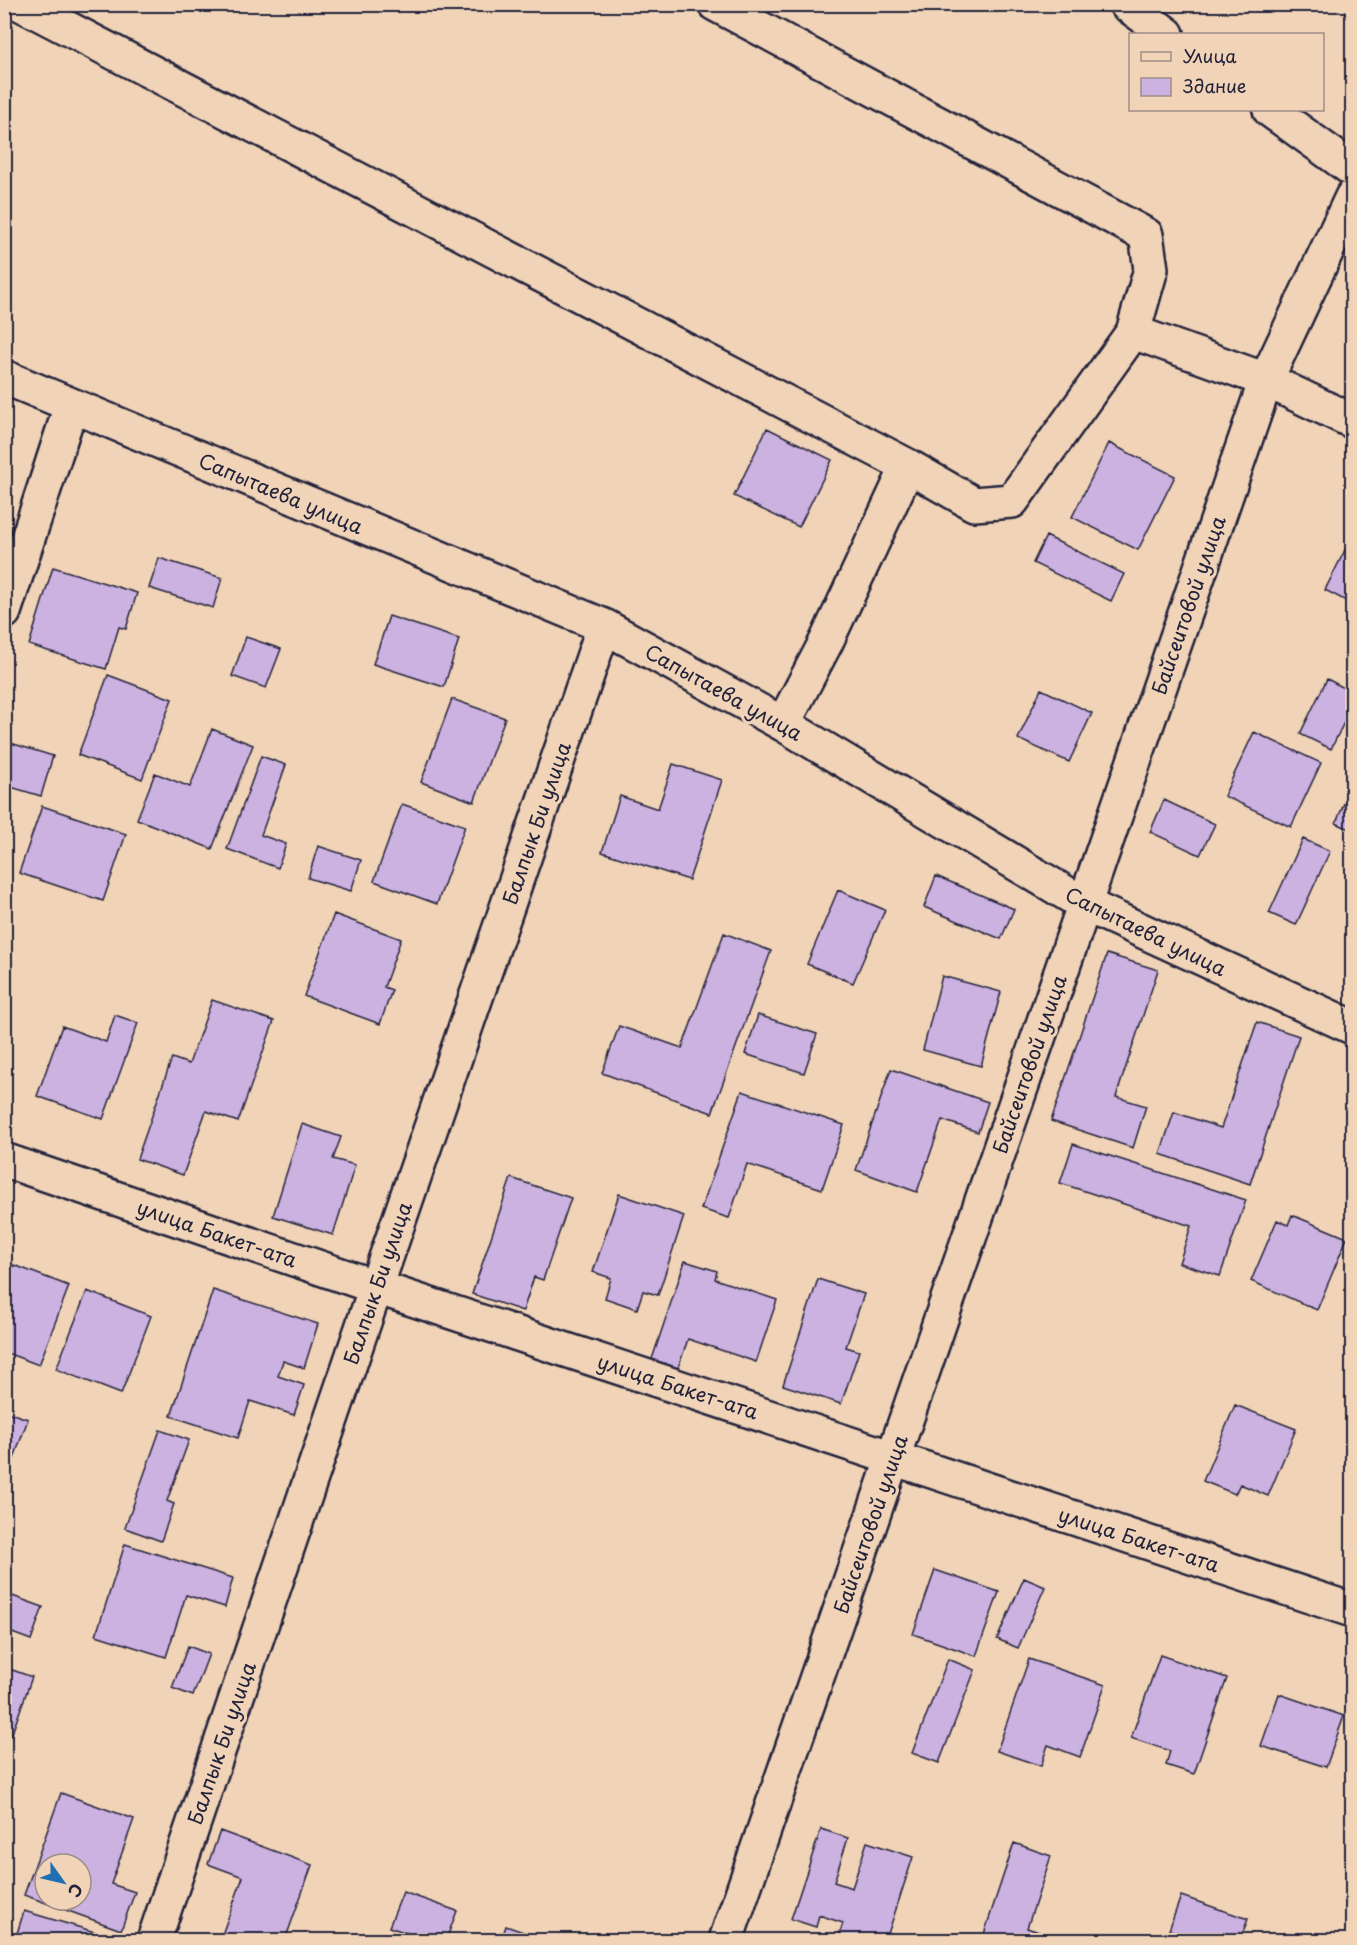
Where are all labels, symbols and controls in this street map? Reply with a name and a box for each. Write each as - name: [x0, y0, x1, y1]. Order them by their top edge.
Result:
- legend: [1129, 33, 1324, 111]
- text: Улица: [1183, 42, 1237, 69]
- text: Здание: [1183, 72, 1246, 99]
- street label: Сапытаева улица: [194, 445, 368, 541]
- street label: Байсеитовой улица: [1143, 511, 1233, 699]
- street label: Сапытаева улица: [640, 636, 809, 748]
- street label: Балпык Би улица: [494, 737, 578, 908]
- street label: Сапытаева улица: [1060, 879, 1232, 983]
- street label: Байсеитовой улица: [984, 970, 1074, 1158]
- street label: улица Бакет-ата: [133, 1192, 302, 1275]
- street label: Балпык Би улица: [335, 1197, 419, 1368]
- street label: улица Бакет-ата: [594, 1346, 763, 1426]
- street label: Байсеитовой улица: [825, 1430, 915, 1618]
- street label: улица Бакет-ата: [1055, 1499, 1224, 1579]
- street label: Балпык Би улица: [179, 1657, 263, 1828]
- north arrow: [33, 1852, 93, 1912]
- text: С: [63, 1879, 90, 1903]

